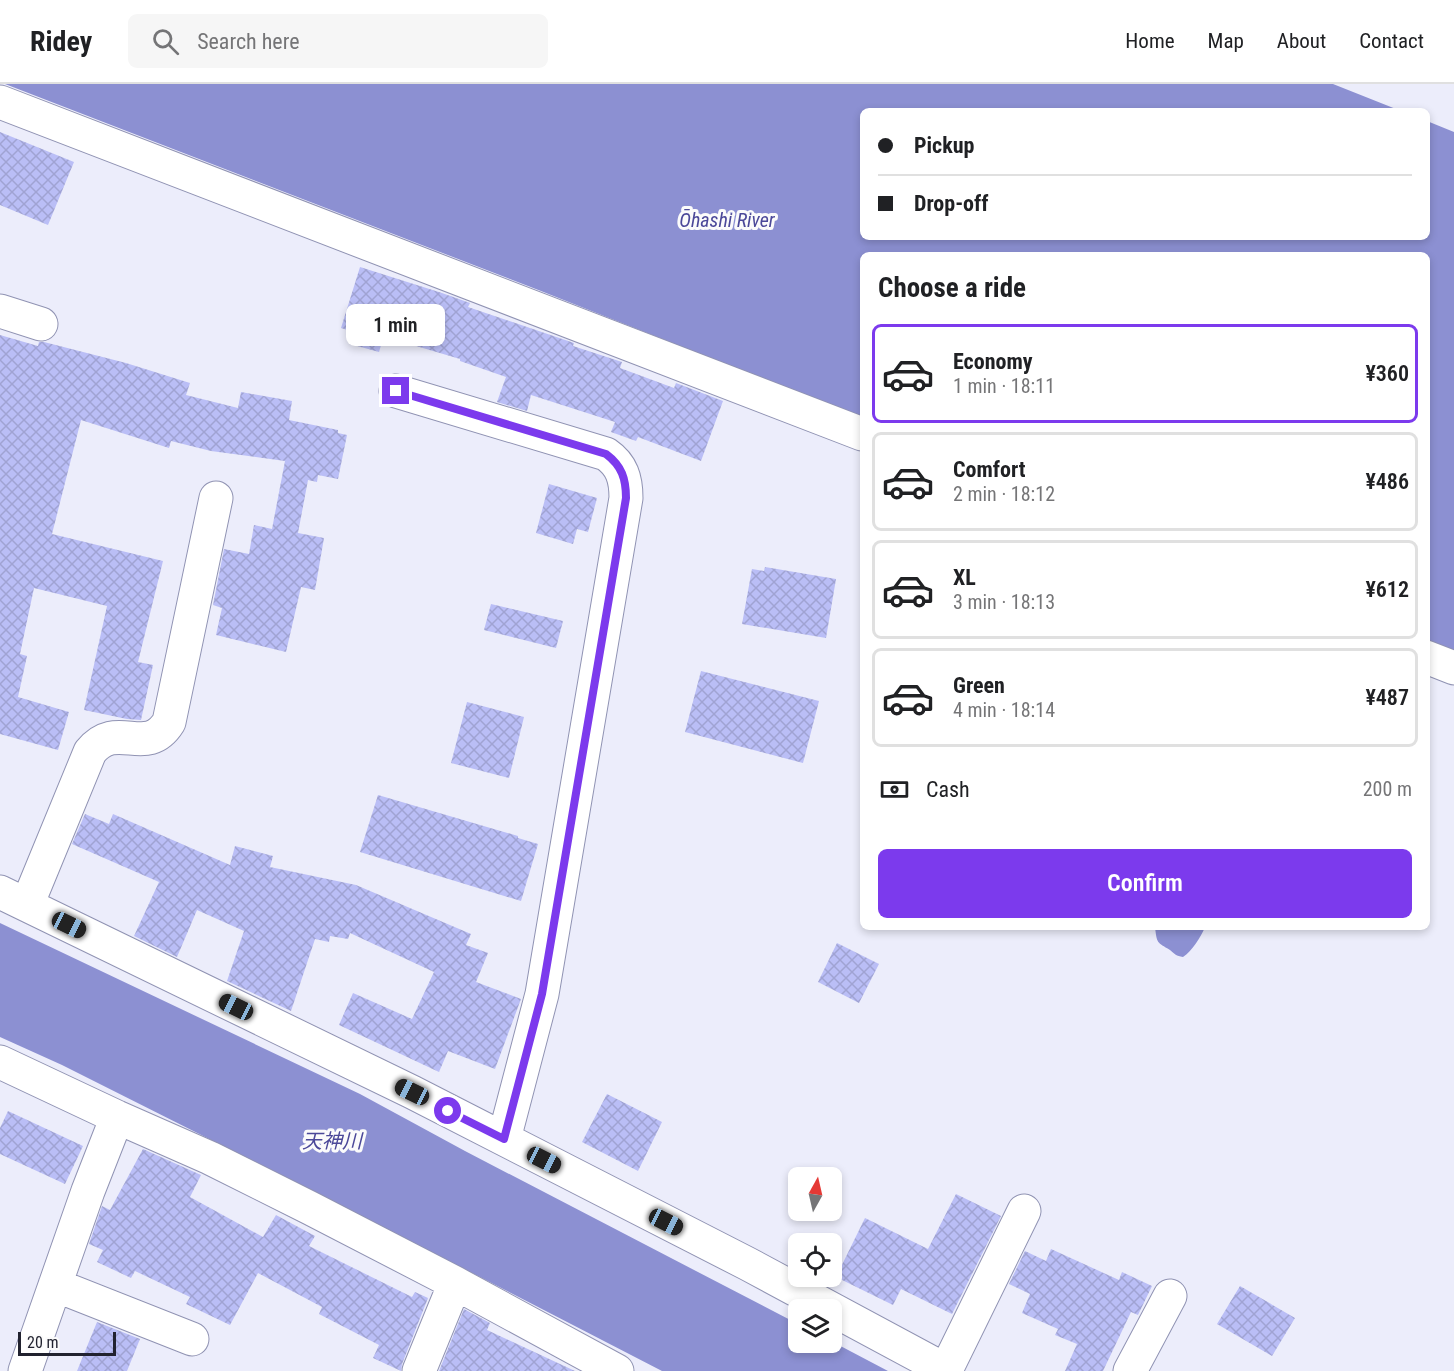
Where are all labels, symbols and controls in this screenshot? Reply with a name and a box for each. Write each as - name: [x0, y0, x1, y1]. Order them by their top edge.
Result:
- search box: [128, 14, 548, 68]
- text: Ridey: [30, 25, 92, 58]
- icon: search: [149, 25, 182, 58]
- text: Search here: [197, 29, 299, 54]
- text: Home: [1125, 29, 1175, 53]
- text: Map: [1208, 29, 1244, 53]
- text: About: [1277, 29, 1326, 53]
- text: Contact: [1359, 29, 1424, 53]
- text: Pickup: [914, 133, 974, 158]
- text: Drop-off: [914, 191, 988, 216]
- water label: Ōhashi River: [679, 208, 776, 232]
- text: Choose a ride: [878, 272, 1026, 304]
- callout: 1 min: [346, 304, 446, 346]
- text: 1 min: [373, 313, 418, 337]
- icon: car: [881, 347, 935, 401]
- text: Economy: [953, 349, 1033, 374]
- text: ¥360: [1365, 361, 1409, 386]
- text: 1 min · 18:11: [953, 374, 1055, 398]
- route end: [382, 377, 409, 404]
- icon: car: [881, 455, 935, 509]
- text: Comfort: [953, 457, 1026, 482]
- text: ¥486: [1365, 469, 1409, 494]
- text: 2 min · 18:12: [953, 482, 1055, 506]
- icon: car: [881, 563, 935, 617]
- text: XL: [953, 565, 976, 590]
- text: ¥612: [1365, 577, 1409, 602]
- text: 3 min · 18:13: [953, 590, 1055, 614]
- icon: car: [881, 671, 935, 725]
- text: Green: [953, 673, 1005, 698]
- text: ¥487: [1365, 685, 1409, 710]
- text: 4 min · 18:14: [953, 698, 1055, 722]
- icon: cash: [878, 773, 911, 806]
- text: Cash: [926, 777, 970, 802]
- text: 200 m: [1363, 777, 1412, 801]
- button: Confirm: [878, 849, 1412, 918]
- car: [49, 909, 89, 941]
- car: [216, 991, 256, 1023]
- car: [392, 1076, 432, 1108]
- route start: [434, 1097, 461, 1124]
- water label: 天神川: [302, 1129, 364, 1153]
- car: [524, 1144, 564, 1176]
- north arrow: [788, 1167, 842, 1221]
- map controls: [788, 1167, 842, 1353]
- car: [646, 1206, 686, 1238]
- button: locate: [788, 1233, 842, 1287]
- button: layers: [788, 1299, 842, 1353]
- scale bar: [18, 1329, 116, 1356]
- text: 20 m: [27, 1333, 59, 1352]

